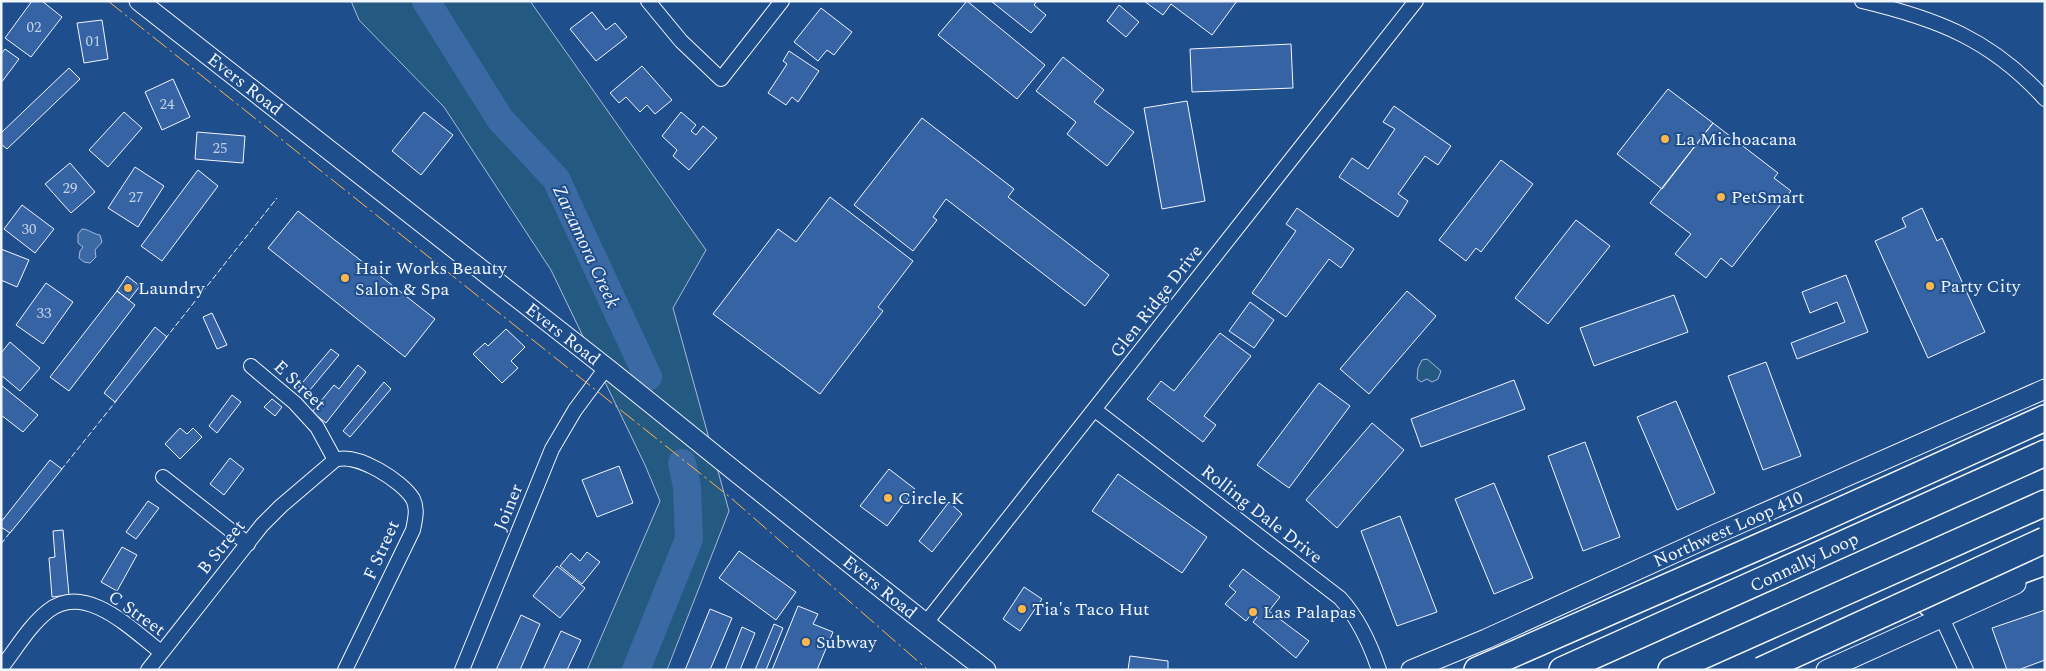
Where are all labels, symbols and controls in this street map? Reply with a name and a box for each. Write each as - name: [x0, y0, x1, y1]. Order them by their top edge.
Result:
- house number: 02: [26, 16, 42, 39]
- house number: 01: [85, 30, 101, 53]
- street label: Evers Road: [201, 46, 288, 122]
- house number: 24: [159, 93, 175, 116]
- place label: La Michoacana: [1675, 126, 1797, 153]
- marker: La Michoacana: [1659, 133, 1671, 145]
- house number: 25: [212, 137, 228, 160]
- house number: 29: [62, 177, 78, 200]
- water label: Zarzamora Creek: [544, 180, 627, 313]
- place label: PetSmart: [1731, 184, 1804, 211]
- house number: 27: [128, 186, 144, 209]
- marker: PetSmart: [1715, 191, 1727, 203]
- house number: 30: [21, 218, 37, 241]
- street label: Glen Ridge Drive: [1103, 239, 1209, 364]
- place label: Hair Works Beauty Salon & Spa: [355, 255, 508, 303]
- marker: Hair Works Beauty Salon & Spa: [339, 272, 351, 284]
- place label: Party City: [1940, 273, 2022, 300]
- place label: Laundry: [138, 275, 206, 302]
- marker: Party City: [1924, 280, 1936, 292]
- marker: Laundry: [122, 282, 134, 294]
- street label: Evers Road: [519, 296, 606, 372]
- house number: 33: [36, 302, 52, 325]
- street label: E Street: [267, 354, 332, 417]
- street label: Rolling Dale Drive: [1195, 458, 1328, 571]
- street label: Joiner: [487, 480, 530, 535]
- street label: Northwest Loop 410: [1649, 484, 1807, 575]
- place label: Circle K: [898, 485, 964, 512]
- marker: Circle K: [882, 492, 894, 504]
- street label: B Street: [191, 514, 252, 581]
- street label: F Street: [356, 516, 407, 584]
- street label: Connally Loop: [1745, 525, 1863, 599]
- street label: Evers Road: [837, 549, 923, 626]
- street label: C Street: [102, 584, 171, 643]
- place label: Tia's Taco Hut: [1032, 596, 1149, 623]
- place label: Las Palapas: [1263, 599, 1356, 626]
- marker: Tia's Taco Hut: [1016, 603, 1028, 615]
- marker: Las Palapas: [1247, 606, 1259, 618]
- place label: Subway: [816, 629, 878, 656]
- marker: Subway: [800, 636, 812, 648]

